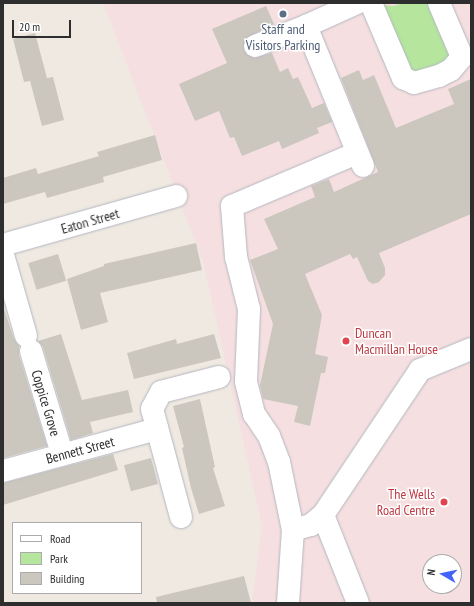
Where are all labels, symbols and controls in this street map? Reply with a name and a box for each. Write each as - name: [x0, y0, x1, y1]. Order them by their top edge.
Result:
- marker: Staff and Visitors Parking: [278, 9, 288, 19]
- scale bar: [14, 12, 73, 38]
- text: 20 m: [19, 19, 40, 34]
- place label: Staff and Visitors Parking: [246, 21, 320, 54]
- street label: Eaton Street: [59, 205, 121, 237]
- place label: Duncan Macmillan House: [355, 325, 438, 358]
- marker: Duncan Macmillan House: [340, 335, 352, 347]
- street label: Coppice Grove: [28, 368, 64, 438]
- street label: Bennett Street: [44, 433, 116, 467]
- place label: The Wells Road Centre: [377, 486, 435, 518]
- marker: The Wells Road Centre: [438, 496, 450, 508]
- legend: [12, 522, 142, 594]
- text: Road: [50, 531, 70, 546]
- text: Park: [50, 551, 68, 566]
- north arrow: [422, 554, 462, 594]
- text: N: [424, 568, 439, 576]
- text: Building: [50, 571, 85, 586]

